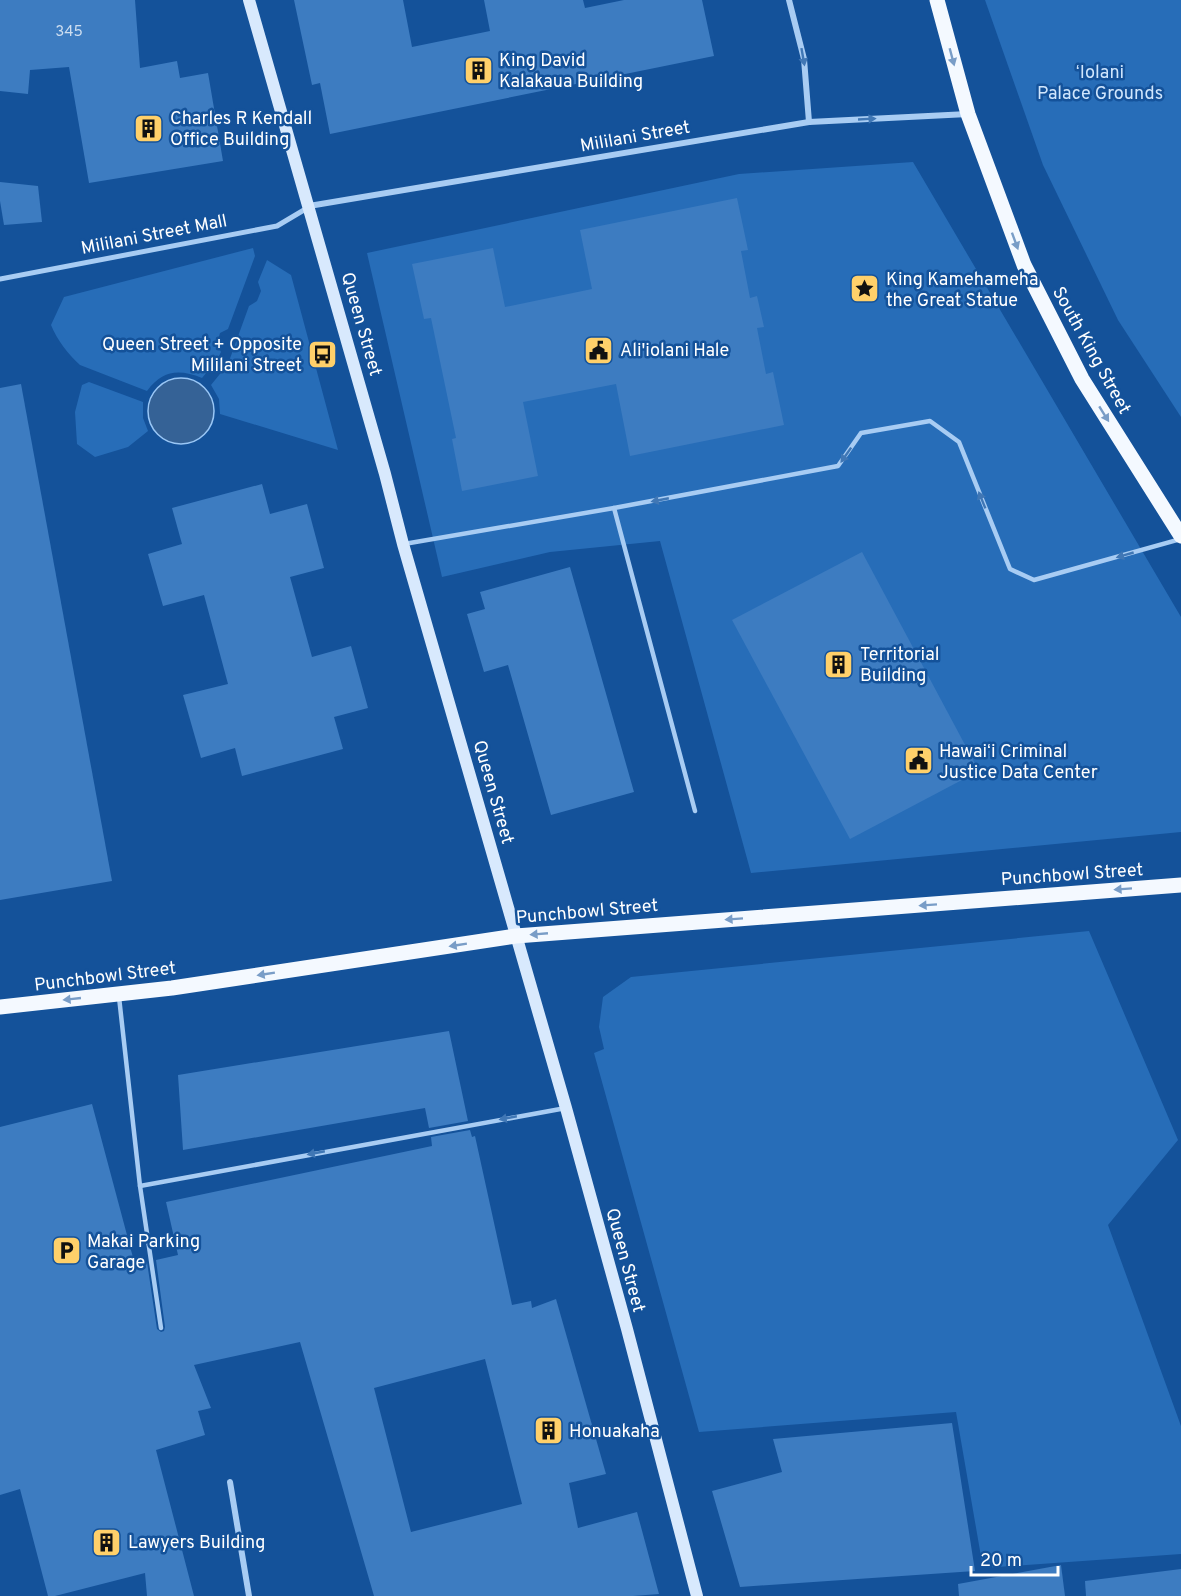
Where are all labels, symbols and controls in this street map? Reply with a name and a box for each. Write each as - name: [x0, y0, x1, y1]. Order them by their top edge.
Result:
- house number: 345: [55, 23, 83, 42]
- one-way arrow: [799, 48, 808, 67]
- one-way arrow: [948, 48, 957, 66]
- place label: King David Kalakaua Building: [499, 50, 643, 94]
- building icon: King David Kalakaua Building: [462, 54, 494, 86]
- park label: ʻIolani Palace Grounds: [1037, 62, 1163, 106]
- place label: Charles R Kendall Office Building: [170, 108, 312, 152]
- building icon: Charles R Kendall Office Building: [133, 112, 165, 144]
- one-way arrow: [858, 115, 877, 124]
- street label: Mililani Street: [578, 116, 692, 158]
- street label: Mililani Street Mall: [79, 210, 229, 261]
- one-way arrow: [1010, 232, 1020, 250]
- place label: King Kamehameha the Great Statue: [886, 269, 1039, 313]
- street label: Queen Street: [335, 270, 386, 379]
- place icon: King Kamehameha the Great Statue: [849, 273, 881, 305]
- street label: South King Street: [1046, 283, 1135, 419]
- place label: Queen Street + Opposite Mililani Street: [102, 334, 302, 378]
- public building icon: Ali'iolani Hale: [583, 334, 615, 366]
- bus stop icon: Queen Street + Opposite Mililani Street: [307, 338, 339, 370]
- place label: Ali'iolani Hale: [620, 340, 729, 363]
- one-way arrow: [1098, 406, 1109, 422]
- one-way arrow: [840, 447, 852, 462]
- one-way arrow: [977, 491, 986, 509]
- one-way arrow: [650, 496, 669, 505]
- one-way arrow: [1116, 551, 1134, 560]
- place label: Territorial Building: [860, 644, 939, 688]
- building icon: Territorial Building: [823, 648, 855, 680]
- street label: Queen Street: [467, 738, 518, 847]
- place label: Hawaiʻi Criminal Justice Data Center: [939, 741, 1098, 785]
- public building icon: Hawaiʻi Criminal Justice Data Center: [902, 745, 934, 777]
- street label: Punchbowl Street: [1000, 859, 1144, 892]
- one-way arrow: [1113, 885, 1132, 894]
- street label: Punchbowl Street: [515, 895, 659, 930]
- one-way arrow: [919, 900, 938, 909]
- one-way arrow: [724, 915, 743, 924]
- one-way arrow: [530, 929, 549, 939]
- one-way arrow: [449, 940, 468, 949]
- street label: Punchbowl Street: [33, 957, 177, 998]
- one-way arrow: [256, 970, 275, 979]
- one-way arrow: [63, 994, 82, 1004]
- one-way arrow: [498, 1113, 517, 1122]
- one-way arrow: [307, 1149, 326, 1158]
- street label: Queen Street: [600, 1206, 650, 1315]
- place label: Makai Parking Garage: [87, 1231, 200, 1275]
- parking icon: Makai Parking Garage: [50, 1235, 82, 1267]
- building icon: Honuakaha: [532, 1415, 564, 1447]
- place label: Honuakaha: [569, 1421, 660, 1444]
- building icon: Lawyers Building: [91, 1526, 123, 1558]
- place label: Lawyers Building: [128, 1532, 265, 1555]
- scale bar: [971, 1539, 1058, 1577]
- text: 20 m: [980, 1550, 1022, 1573]

